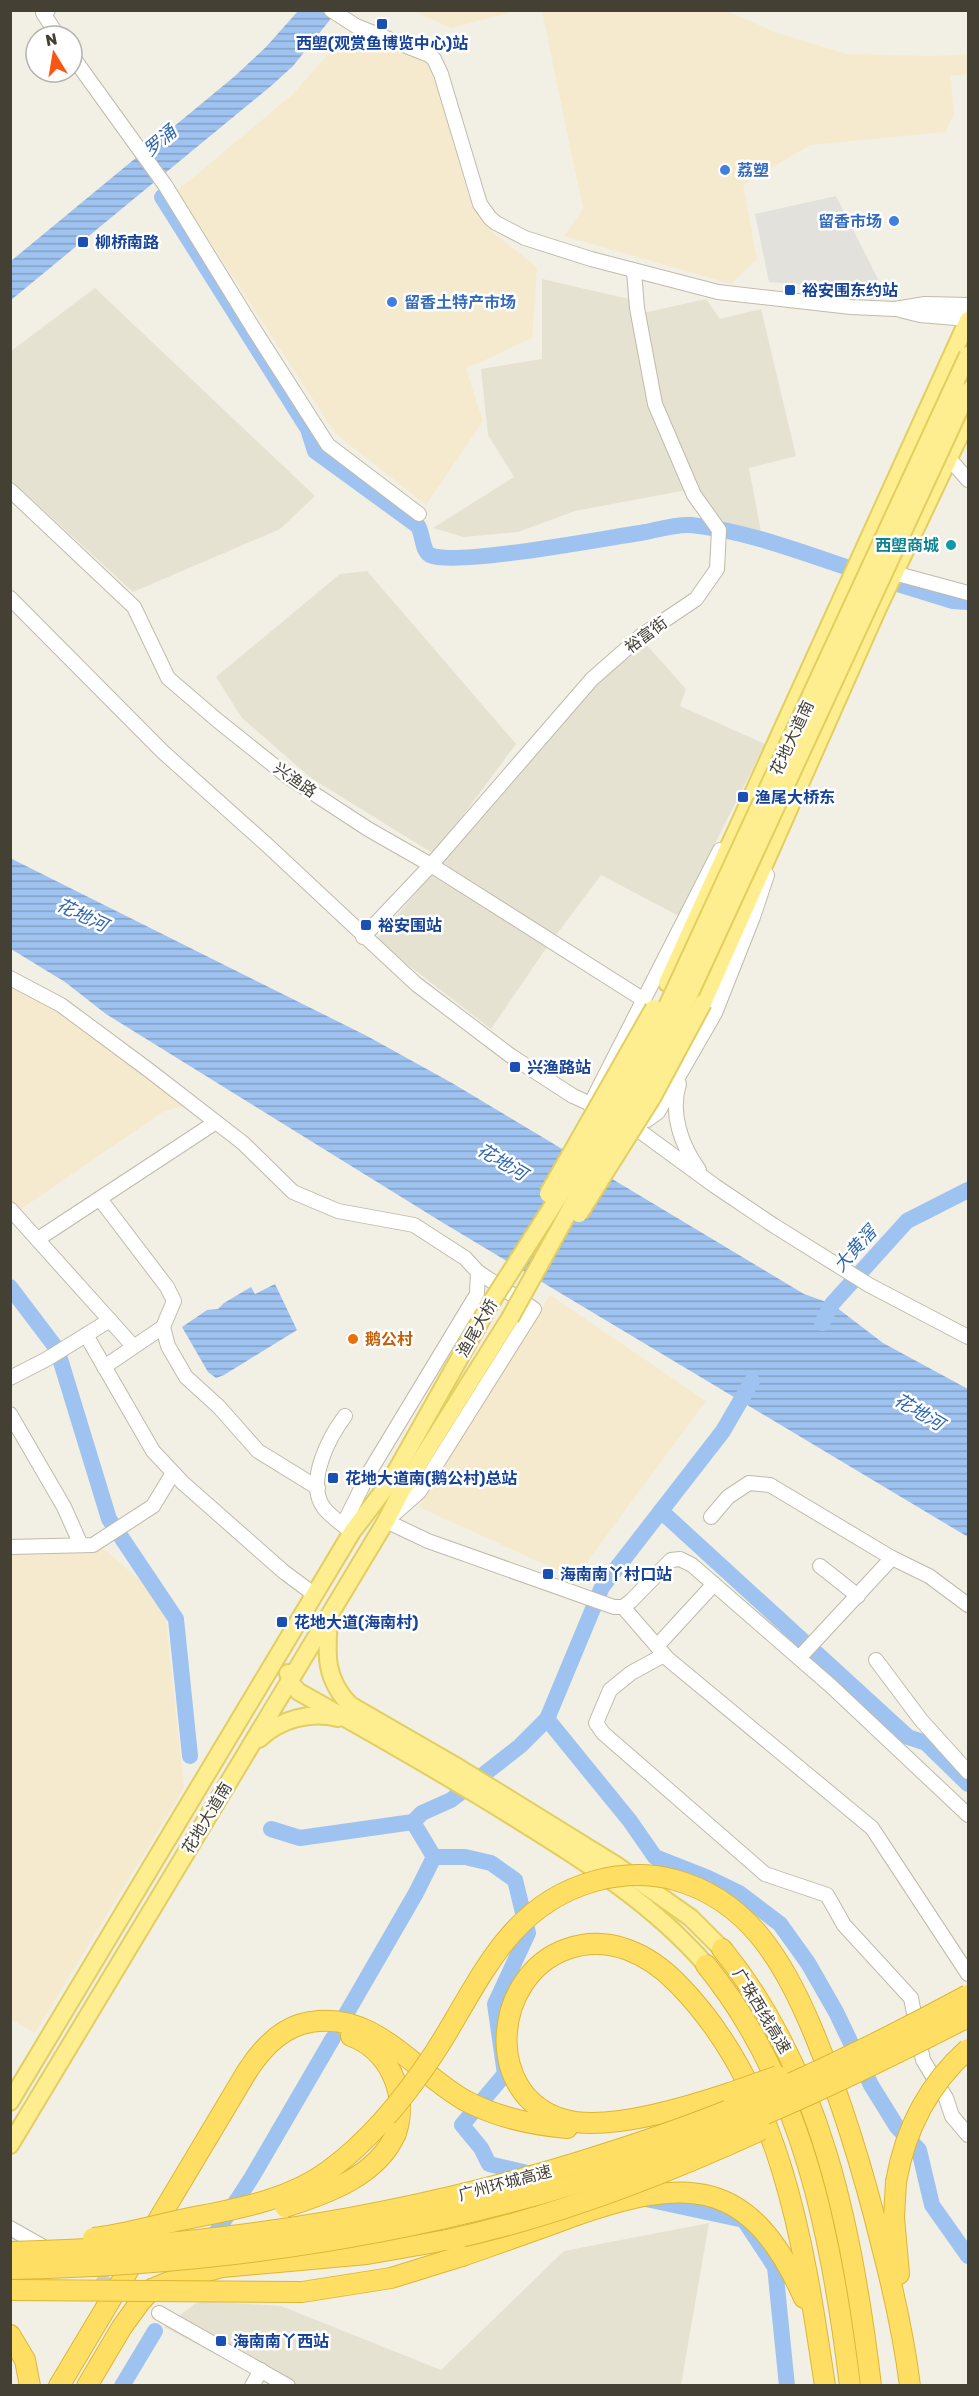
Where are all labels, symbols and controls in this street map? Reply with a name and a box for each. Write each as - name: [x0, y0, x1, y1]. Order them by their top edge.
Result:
- marker: 西塱(观赏鱼博览中心)站: [375, 17, 389, 31]
- north arrow: [24, 24, 84, 84]
- text: N: [44, 29, 59, 50]
- place label: 西塱(观赏鱼博览中心)站: [296, 34, 468, 53]
- water label: 罗涌: [139, 120, 182, 161]
- place label: 荔塑: [737, 161, 769, 180]
- marker: 荔塑: [718, 163, 732, 177]
- place label: 留香市场: [818, 212, 882, 231]
- marker: 留香市场: [887, 214, 901, 228]
- place label: 柳桥南路: [95, 233, 159, 252]
- marker: 柳桥南路: [76, 235, 90, 249]
- place label: 裕安围东约站: [802, 281, 898, 300]
- marker: 裕安围东约站: [783, 283, 797, 297]
- place label: 留香土特产市场: [404, 293, 516, 312]
- marker: 留香土特产市场: [385, 295, 399, 309]
- place label: 西塱商城: [875, 536, 939, 555]
- marker: 西塱商城: [944, 538, 958, 552]
- street label: 裕富街: [621, 613, 671, 657]
- street label: 花地大道南: [766, 698, 818, 778]
- street label: 兴渔路: [270, 758, 320, 802]
- place label: 渔尾大桥东: [755, 788, 835, 807]
- marker: 渔尾大桥东: [736, 790, 750, 804]
- water label: 花地河: [53, 894, 114, 938]
- place label: 裕安围站: [378, 916, 442, 935]
- marker: 裕安围站: [359, 918, 373, 932]
- place label: 兴渔路站: [527, 1058, 591, 1077]
- marker: 兴渔路站: [508, 1060, 522, 1074]
- water label: 花地河: [473, 1139, 533, 1187]
- water label: 大黄滘: [829, 1219, 883, 1276]
- street label: 渔尾大桥: [453, 1296, 501, 1360]
- place label: 鹅公村: [365, 1330, 413, 1349]
- marker: 鹅公村: [346, 1332, 360, 1346]
- water label: 花地河: [890, 1389, 950, 1437]
- place label: 花地大道南(鹅公村)总站: [345, 1469, 517, 1488]
- marker: 花地大道南(鹅公村)总站: [326, 1471, 340, 1485]
- place label: 海南南丫村口站: [560, 1565, 672, 1584]
- marker: 海南南丫村口站: [541, 1567, 555, 1581]
- place label: 花地大道(海南村): [294, 1613, 418, 1632]
- marker: 花地大道(海南村): [275, 1615, 289, 1629]
- street label: 花地大道南: [178, 1779, 236, 1857]
- street label: 广珠西线高速: [729, 1965, 795, 2057]
- street label: 广州环城高速: [456, 2161, 554, 2205]
- place label: 海南南丫西站: [233, 2332, 329, 2351]
- marker: 海南南丫西站: [214, 2334, 228, 2348]

